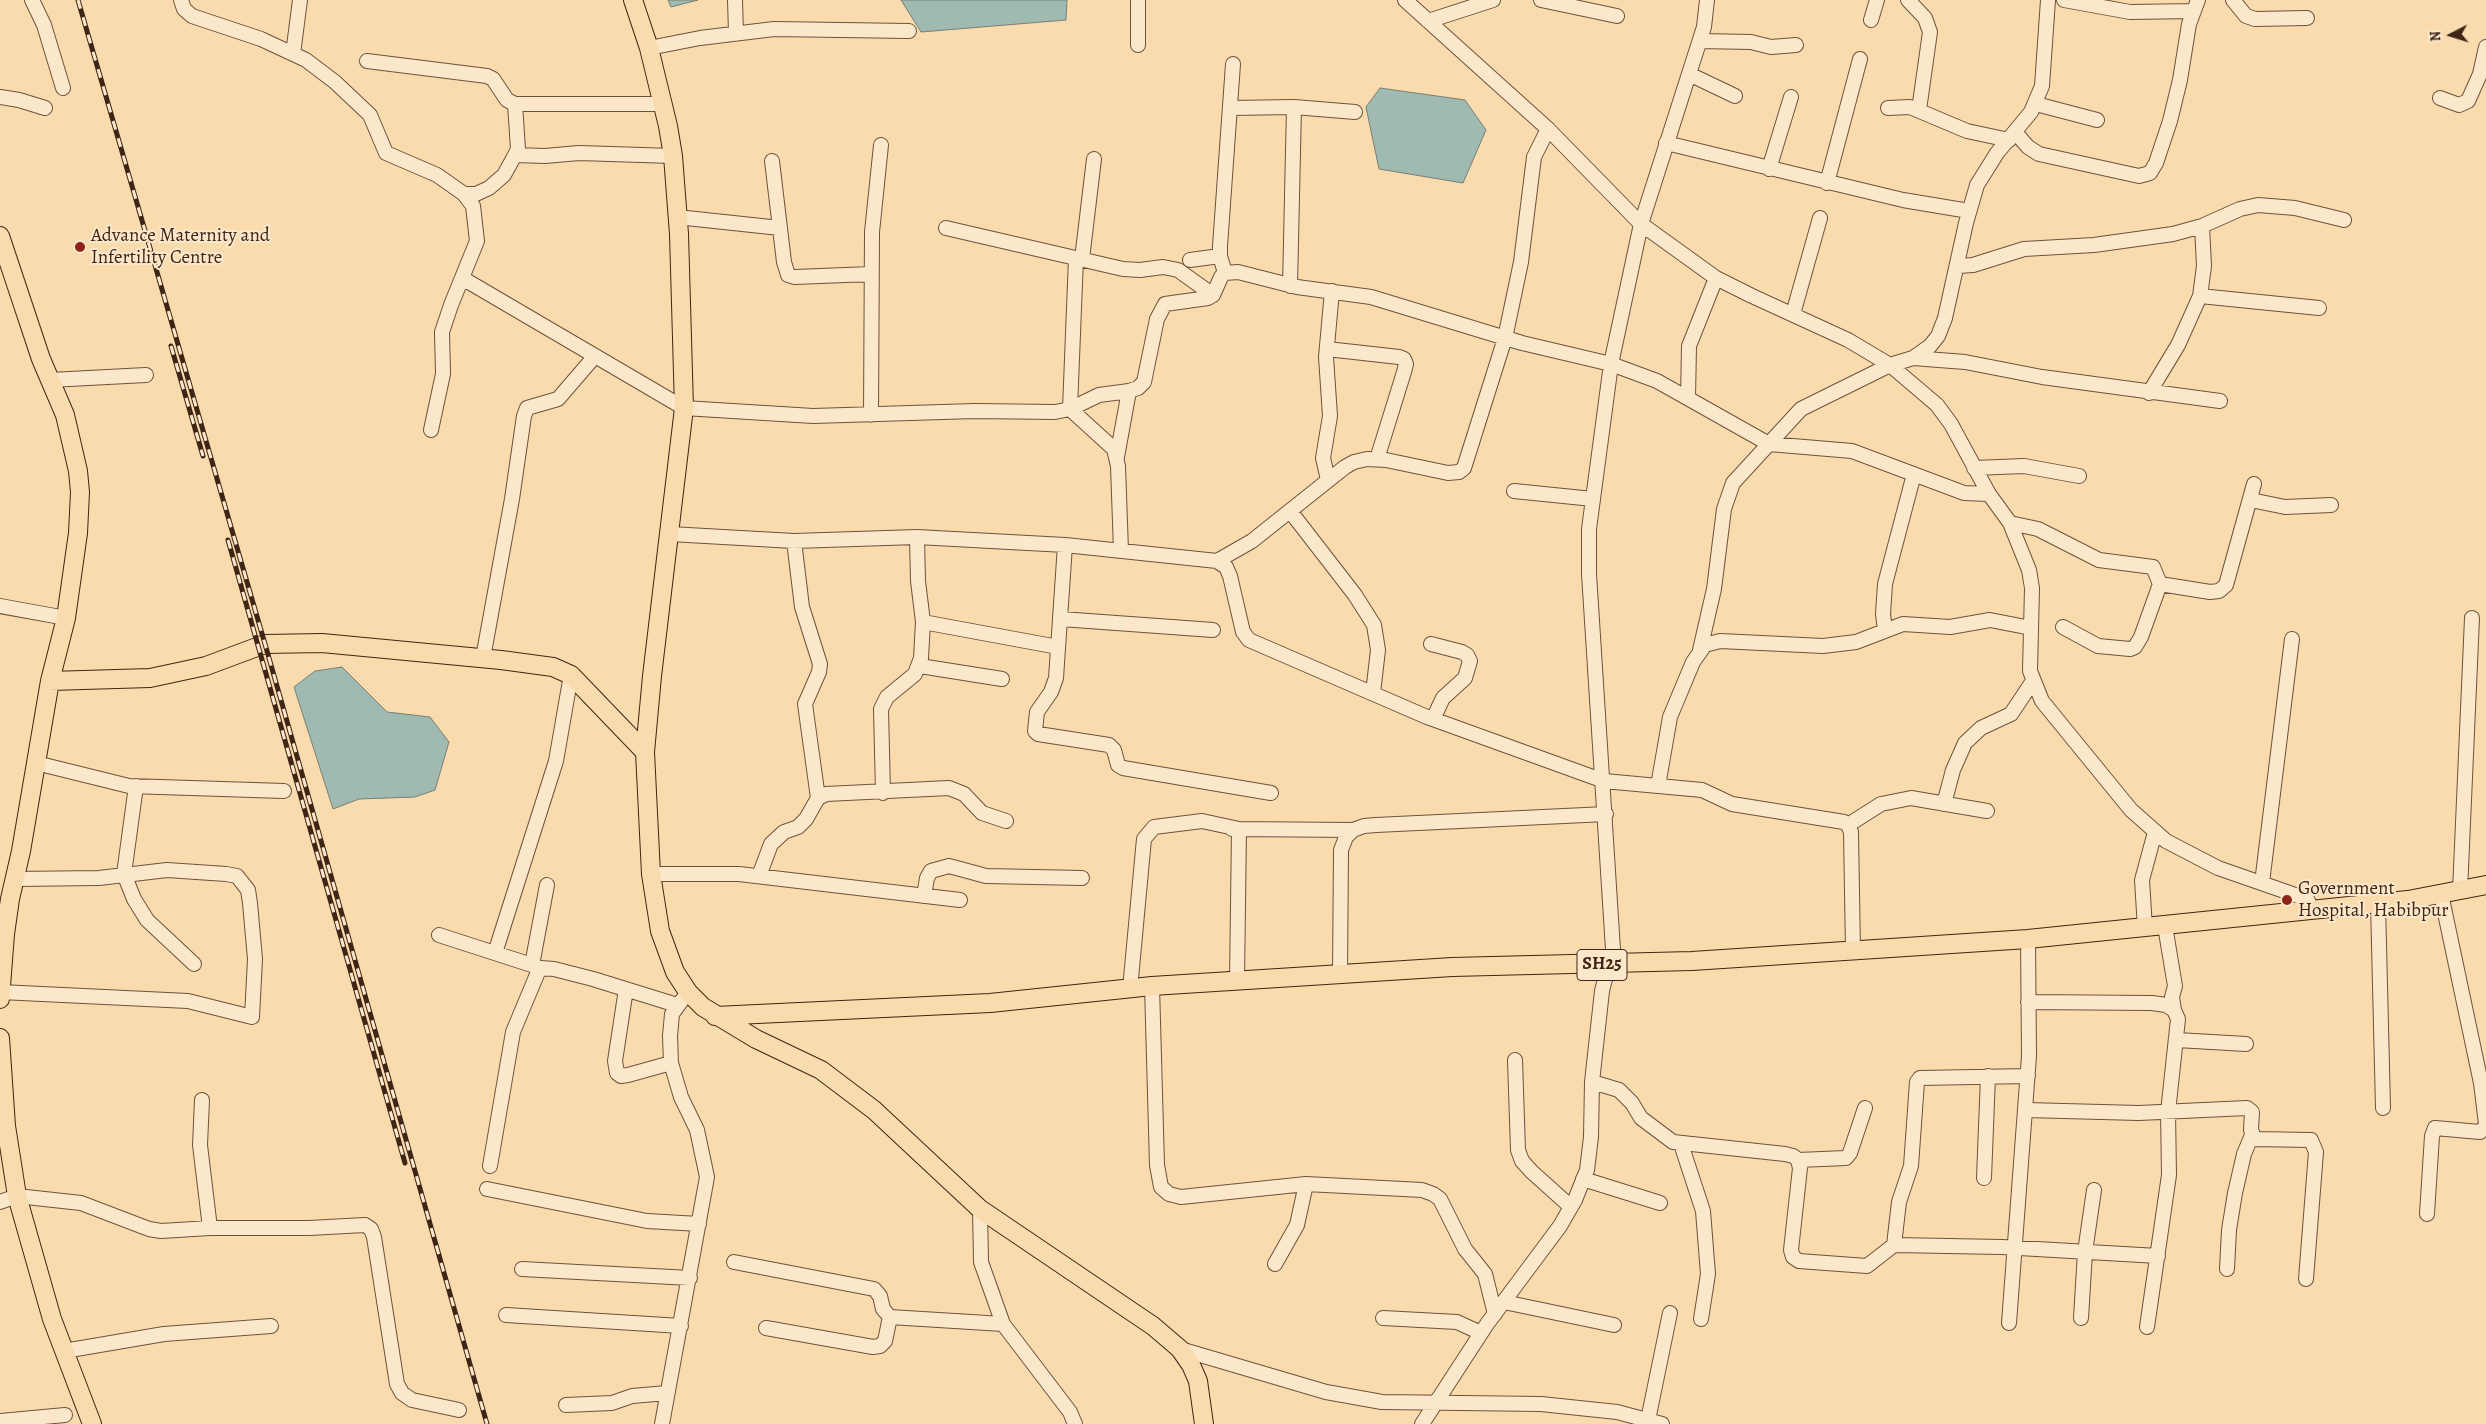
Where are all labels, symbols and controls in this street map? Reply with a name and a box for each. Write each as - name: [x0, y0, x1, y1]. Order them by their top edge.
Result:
- north arrow: [2426, 10, 2476, 60]
- text: N: [2426, 30, 2445, 42]
- place label: Advance Maternity and Infertility Centre: [91, 225, 270, 269]
- marker: Advance Maternity and Infertility Centre: [73, 240, 87, 254]
- place label: Government Hospital, Habibpur: [2298, 878, 2449, 922]
- marker: Government Hospital, Habibpur: [2280, 893, 2294, 907]
- road number: SH25: [1577, 950, 1627, 980]

